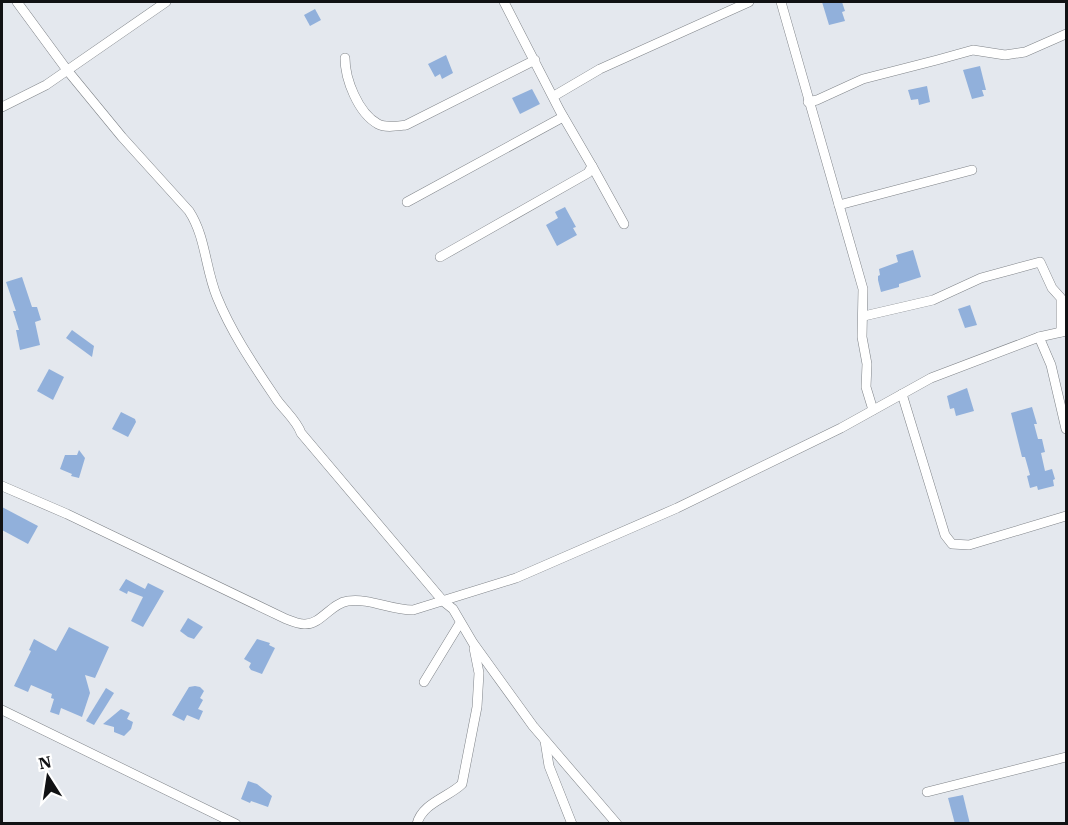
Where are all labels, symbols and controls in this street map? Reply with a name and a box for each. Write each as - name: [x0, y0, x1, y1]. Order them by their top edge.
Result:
- north arrow: [18, 747, 78, 807]
- text: N: [37, 751, 53, 773]

